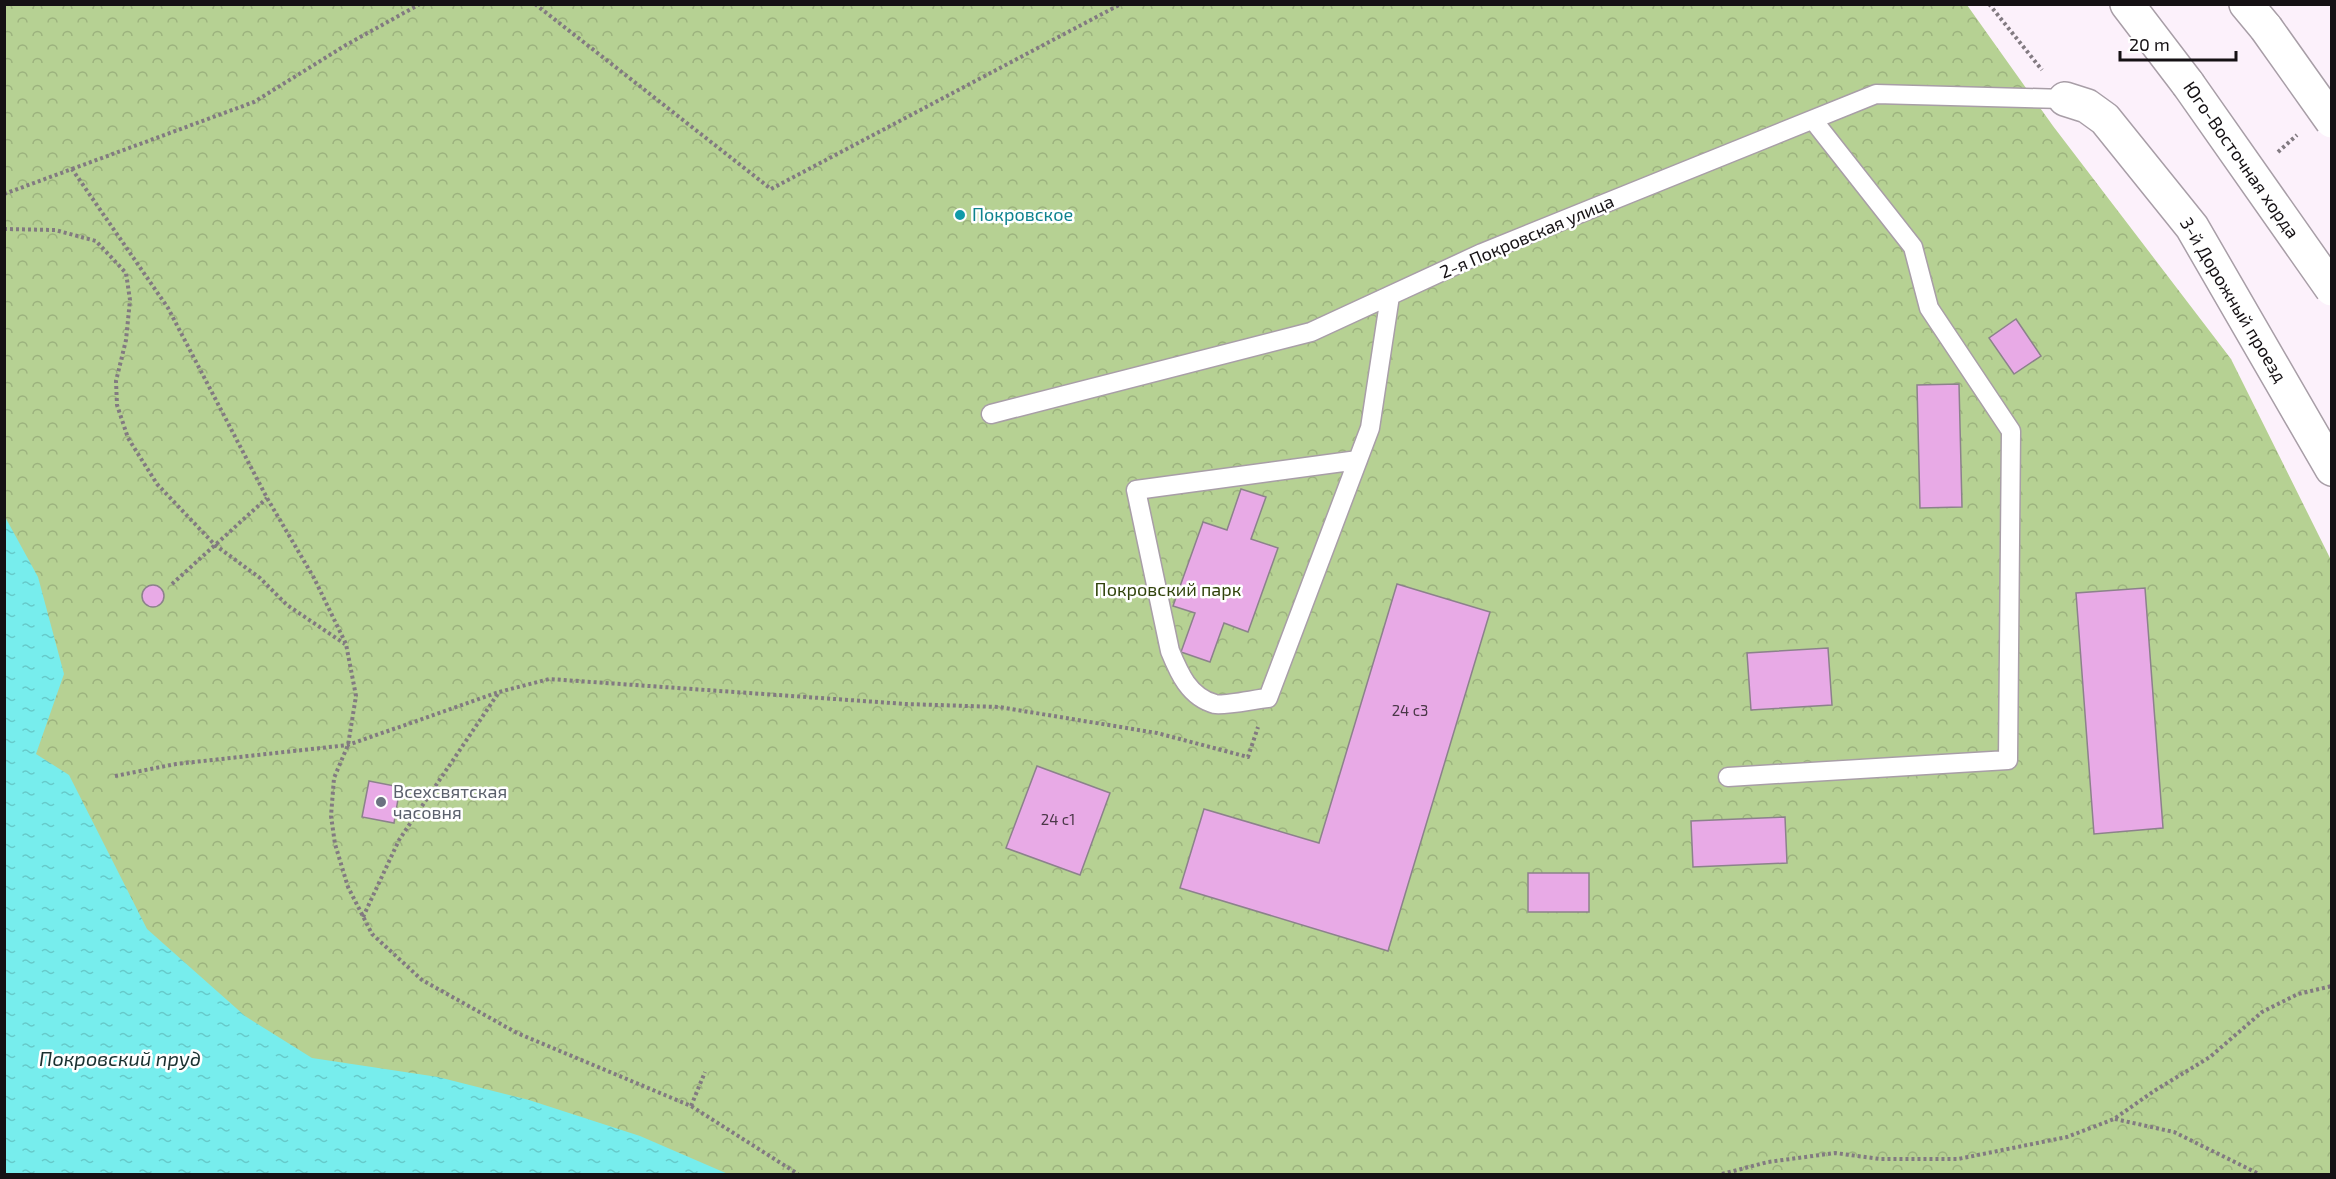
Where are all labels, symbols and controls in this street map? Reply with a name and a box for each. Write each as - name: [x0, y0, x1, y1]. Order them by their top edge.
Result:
- scale bar: [2120, 24, 2236, 62]
- text: 20 m: [2129, 33, 2170, 55]
- street label: Юго-Восточная хорда: [2179, 77, 2304, 242]
- street label: 2-я Покровская улица: [1436, 189, 1617, 283]
- place label: Покровское: [972, 203, 1073, 225]
- marker: Покровское: [953, 208, 967, 222]
- street label: 3-й Дорожный проезд: [2176, 213, 2292, 386]
- park label: Покровский парк: [1095, 578, 1242, 600]
- house number: 24 с3: [1392, 701, 1428, 719]
- place label: Всехсвятская часовня: [393, 780, 507, 823]
- marker: Всехсвятская часовня: [374, 795, 388, 809]
- house number: 24 с1: [1041, 810, 1075, 828]
- water label: Покровский пруд: [39, 1046, 201, 1070]

